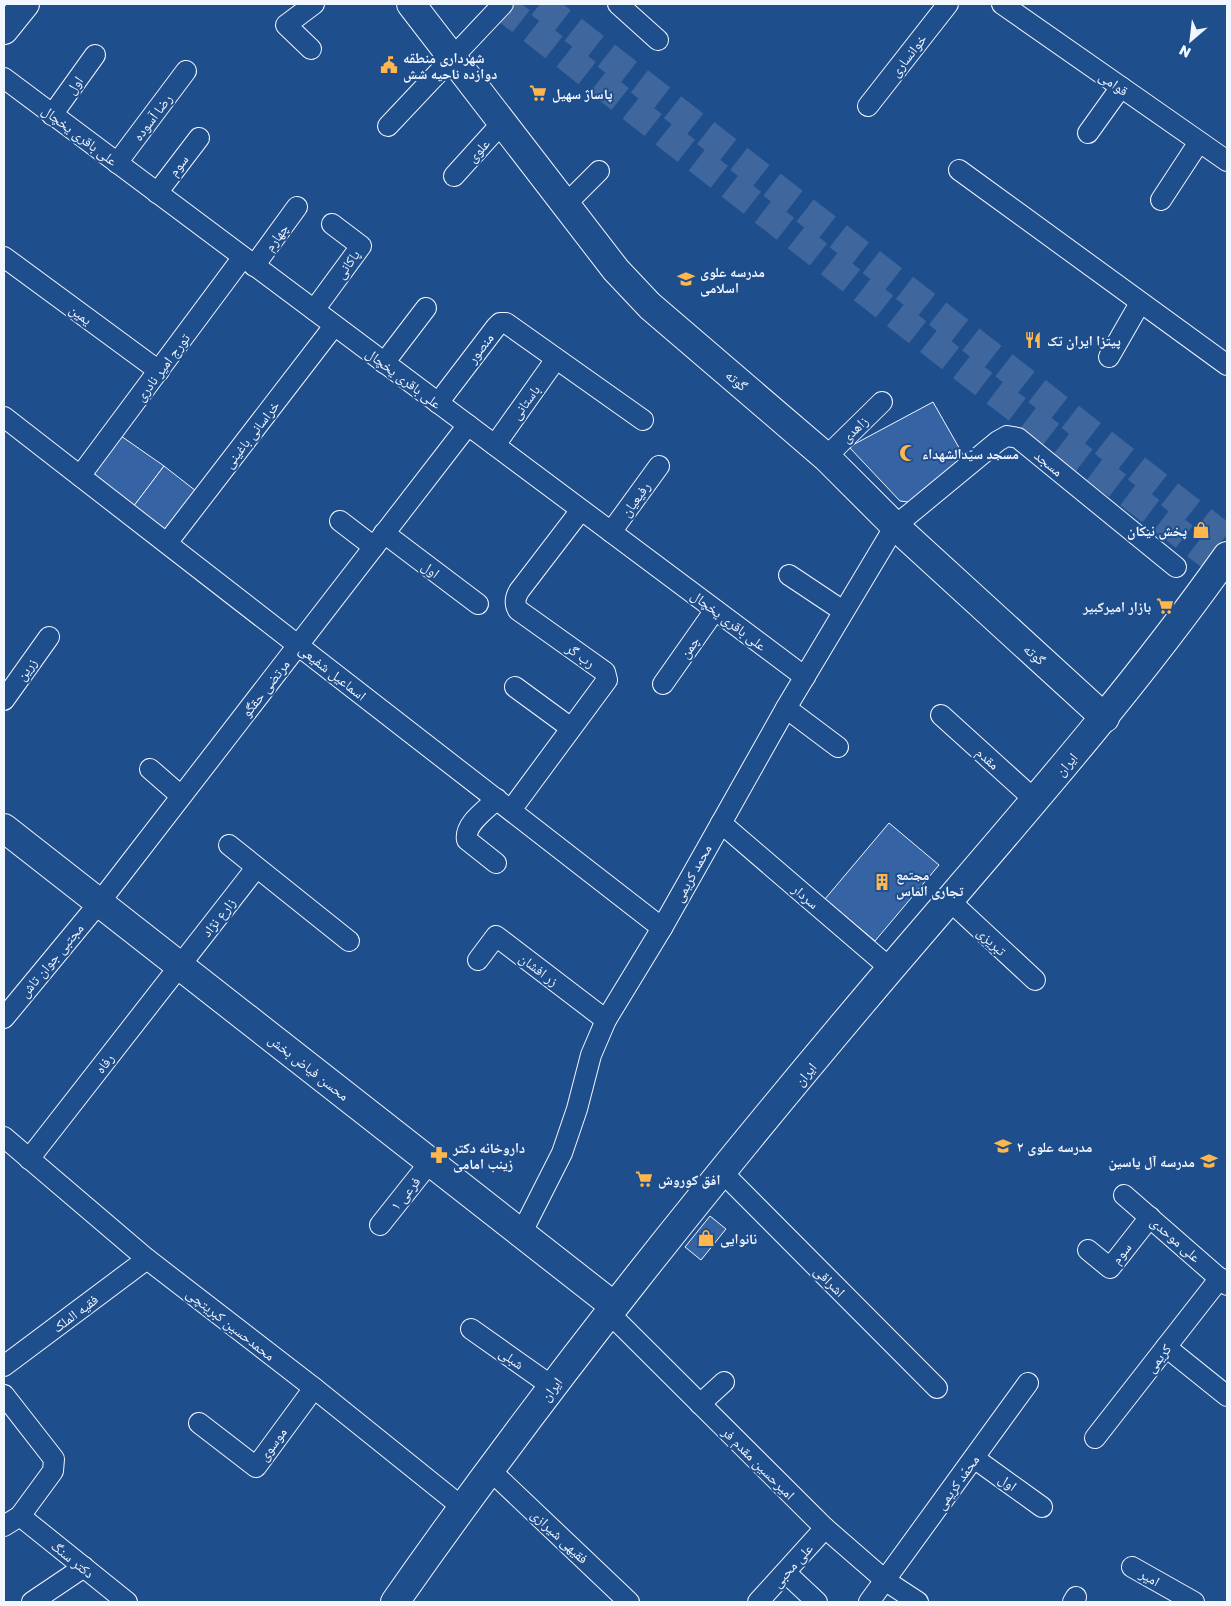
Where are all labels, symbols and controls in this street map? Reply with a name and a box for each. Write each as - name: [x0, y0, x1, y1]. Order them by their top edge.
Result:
- north arrow: [1166, 15, 1216, 65]
- street label: خوانساری: [886, 30, 931, 80]
- text: N: [1176, 42, 1193, 62]
- place label: شهرداری منطقه دوازده ناحیه شش: [403, 49, 497, 83]
- public building icon: شهرداری منطقه دوازده ناحیه شش: [379, 55, 399, 75]
- street label: قوامی: [1096, 67, 1132, 100]
- street label: اول: [62, 73, 87, 98]
- supermarket icon: پاساژ سهیل: [528, 83, 548, 103]
- place label: پاساژ سهیل: [552, 85, 613, 103]
- street label: رضا آسوده: [129, 90, 176, 144]
- street label: علی باقری یخچال: [38, 101, 121, 170]
- street label: علوی: [463, 135, 494, 166]
- street label: سوم: [164, 151, 193, 180]
- street label: چهارم: [260, 220, 293, 255]
- street label: پاکانی: [331, 246, 364, 282]
- place label: مدرسه علوی اسلامی: [700, 263, 765, 297]
- school or university icon: مدرسه علوی اسلامی: [676, 269, 696, 289]
- street label: یمین: [66, 300, 96, 329]
- street label: تورج امیر نادری: [131, 330, 195, 405]
- street label: منصور: [463, 330, 498, 368]
- restaurant icon: پیتزا ایران تک: [1023, 330, 1043, 350]
- place label: پیتزا ایران تک: [1047, 332, 1121, 350]
- street label: علی باقری یخچال: [362, 344, 445, 413]
- street label: گوته: [722, 366, 752, 395]
- street label: باستانی: [507, 381, 544, 423]
- street label: خراسانی باغینی: [219, 397, 283, 472]
- street label: زاهدی: [837, 412, 872, 447]
- mosque icon: مسجد سیّدالشهداء: [898, 443, 918, 463]
- place label: مسجد سیّدالشهداء: [922, 445, 1019, 463]
- street label: مسجد: [1031, 446, 1067, 480]
- street label: رفیعیان: [617, 478, 654, 520]
- shop icon: پخش نیکان: [1191, 520, 1211, 540]
- place label: پخش نیکان: [1127, 522, 1187, 540]
- street label: اول: [418, 557, 443, 582]
- street label: علی باقری یخچال: [687, 586, 770, 655]
- supermarket icon: بازار امیرکبیر: [1155, 596, 1175, 616]
- place label: بازار امیرکبیر: [1082, 598, 1151, 615]
- street label: چمن: [675, 633, 703, 662]
- street label: رب گر: [562, 639, 599, 672]
- street label: اسماعیل شفیعی: [295, 640, 370, 704]
- street label: گوته: [1020, 640, 1050, 669]
- street label: زرین: [12, 654, 41, 684]
- street label: مرتضی حقگو: [237, 656, 293, 721]
- street label: مقدم: [972, 743, 1003, 774]
- street label: ایران: [1051, 749, 1081, 780]
- street label: محمد کریمی: [669, 841, 716, 905]
- place label: مجتمع تجاری الماس: [896, 866, 964, 900]
- building icon: مجتمع تجاری الماس: [872, 872, 892, 892]
- street label: سردار: [788, 879, 823, 913]
- street label: زارع نژاد: [198, 894, 240, 941]
- street label: مجتبی جوان تاش: [15, 920, 88, 1001]
- street label: تبریزی: [973, 923, 1010, 960]
- street label: زر افشان: [515, 949, 562, 990]
- street label: محسن فیاض بخش: [265, 1030, 353, 1104]
- street label: رفاه: [91, 1050, 118, 1077]
- street label: ایران: [790, 1059, 820, 1090]
- school or university icon: مدرسه علوی ۲: [993, 1136, 1013, 1156]
- place label: مدرسه علوی ۲: [1017, 1138, 1092, 1156]
- place label: داروخانه دکتر زینب امامی: [452, 1139, 525, 1173]
- pharmacy icon: داروخانه دکتر زینب امامی: [429, 1145, 449, 1165]
- school or university icon: مدرسه آل یاسین: [1199, 1151, 1219, 1171]
- place label: مدرسه آل یاسین: [1108, 1153, 1195, 1171]
- supermarket icon: افق کوروش: [634, 1169, 654, 1189]
- place label: افق کوروش: [658, 1171, 720, 1189]
- street label: فرعی ۱: [386, 1173, 424, 1214]
- street label: علی موحدی: [1147, 1213, 1205, 1266]
- shop icon: نانوایی: [696, 1228, 716, 1248]
- place label: نانوایی: [720, 1230, 757, 1248]
- street label: سوم: [1107, 1239, 1136, 1268]
- street label: اشراقی: [810, 1262, 849, 1301]
- street label: محمدحسین کبریتچی: [183, 1284, 279, 1365]
- street label: فقیه الملک: [49, 1290, 101, 1336]
- street label: کریمی: [1142, 1340, 1175, 1376]
- street label: شبلی: [496, 1343, 528, 1373]
- street label: ایران: [537, 1374, 566, 1405]
- street label: امیرحسین مقدم فر: [717, 1422, 799, 1504]
- street label: موسوی: [254, 1424, 291, 1465]
- street label: محمّد کریمی: [932, 1451, 983, 1513]
- street label: اول: [995, 1470, 1020, 1495]
- street label: فقیهی شیرازی: [527, 1505, 592, 1568]
- street label: دکتر سنگ: [48, 1537, 98, 1582]
- street label: علی محبی: [768, 1540, 817, 1591]
- street label: امیر: [1136, 1564, 1163, 1590]

